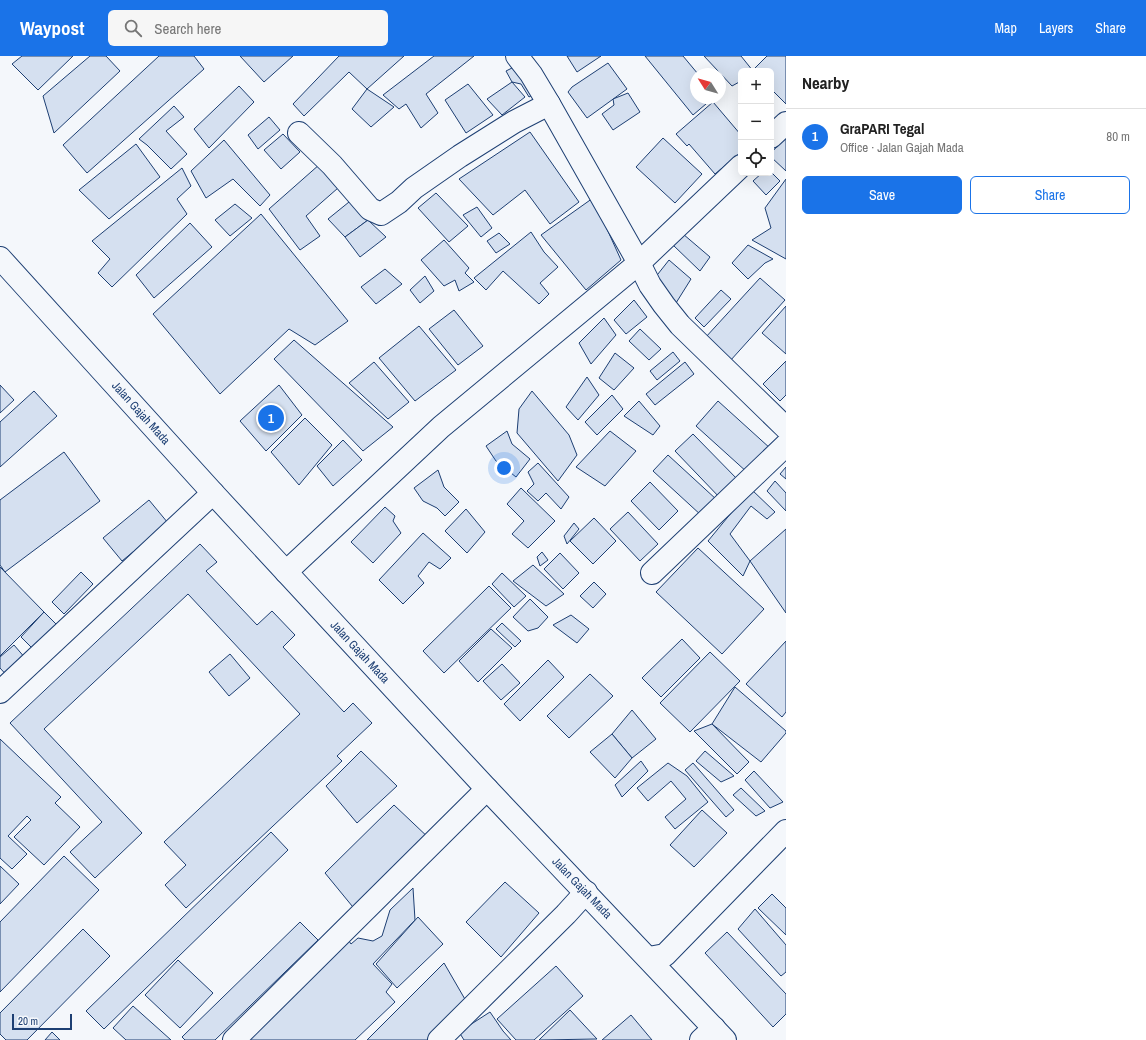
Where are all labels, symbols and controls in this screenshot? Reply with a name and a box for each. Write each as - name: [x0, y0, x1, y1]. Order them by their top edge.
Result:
- search box: [108, 10, 388, 46]
- text: Waypost: [20, 15, 84, 41]
- icon: search: [122, 17, 144, 39]
- text: Search here: [154, 18, 221, 39]
- text: Map: [995, 19, 1017, 37]
- text: Layers: [1039, 19, 1073, 37]
- text: Share: [1095, 19, 1126, 37]
- north arrow: [690, 68, 726, 104]
- map controls: [738, 68, 774, 176]
- button: +: [738, 68, 774, 104]
- text: Nearby: [802, 71, 849, 94]
- button: −: [738, 104, 774, 140]
- text: GraPARI Tegal: [840, 118, 924, 139]
- text: 1: [812, 128, 818, 145]
- text: 80 m: [1106, 128, 1130, 145]
- text: Office · Jalan Gajah Mada: [840, 139, 964, 156]
- button: locate: [738, 140, 774, 176]
- button: Save: [802, 176, 962, 214]
- button: Share: [970, 176, 1130, 214]
- street label: Jalan Gajah Mada: [108, 378, 174, 448]
- pin: 1: [258, 403, 284, 433]
- your location: [494, 458, 514, 478]
- street label: Jalan Gajah Mada: [327, 617, 393, 687]
- street label: Jalan Gajah Mada: [549, 854, 616, 923]
- scale bar: [12, 1012, 72, 1031]
- text: 20 m: [18, 1014, 38, 1028]

